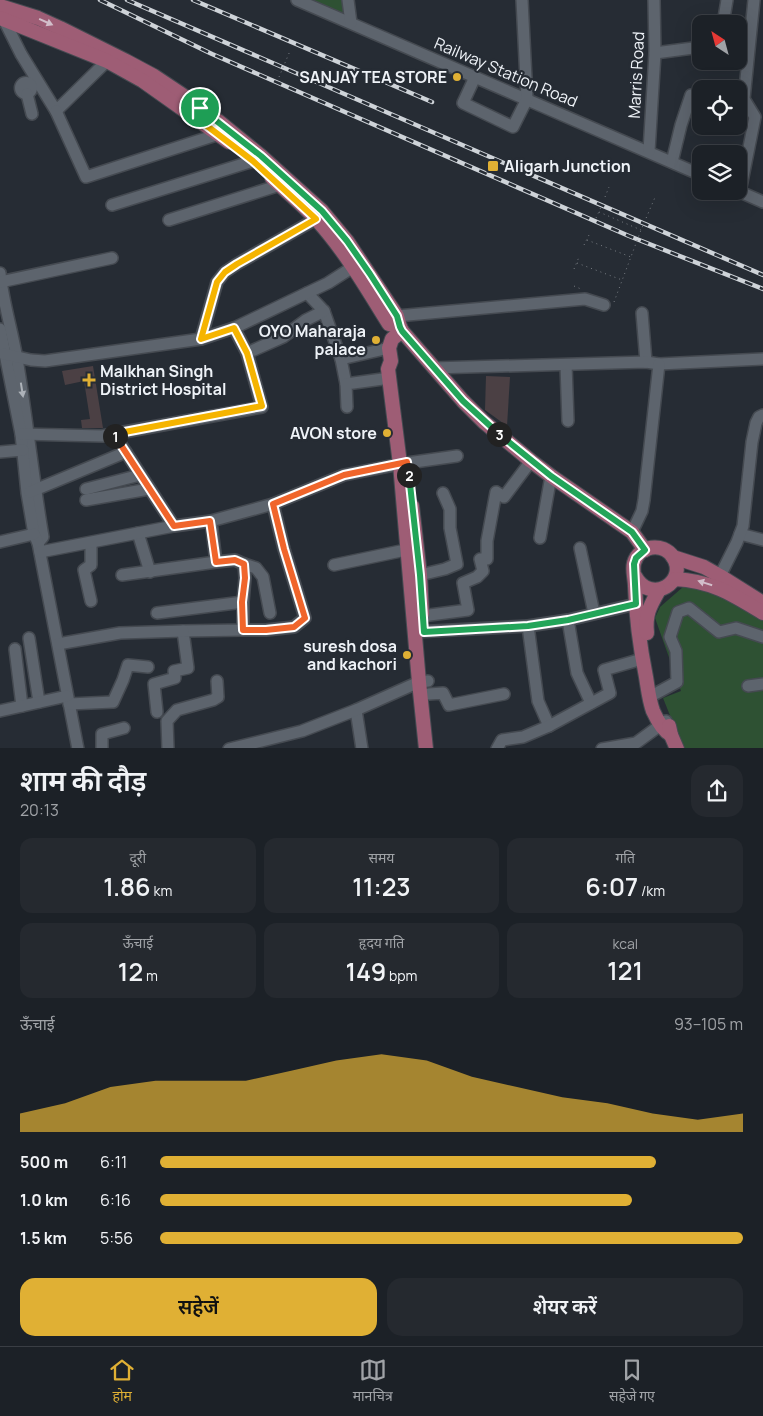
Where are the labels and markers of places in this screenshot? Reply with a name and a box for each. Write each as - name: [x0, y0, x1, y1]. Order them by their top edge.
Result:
- place label: SANJAY TEA STORE: [299, 66, 447, 88]
- marker: SANJAY TEA STORE: [451, 71, 463, 83]
- pin: [179, 87, 221, 129]
- place label: Aligarh Junction: [504, 155, 631, 177]
- marker: Aligarh Junction: [486, 159, 500, 173]
- place label: OYO Maharaja palace: [259, 320, 366, 360]
- marker: OYO Maharaja palace: [370, 334, 382, 346]
- place label: Malkhan Singh District Hospital: [100, 360, 226, 400]
- marker: Malkhan Singh District Hospital: [82, 373, 96, 387]
- place label: AVON store: [290, 422, 377, 444]
- pin: 3: [486, 422, 512, 446]
- pin: 1: [102, 424, 128, 448]
- marker: AVON store: [381, 427, 393, 439]
- pin: 2: [396, 462, 422, 488]
- place label: suresh dosa and kachori: [303, 635, 397, 675]
- marker: suresh dosa and kachori: [401, 649, 413, 661]

